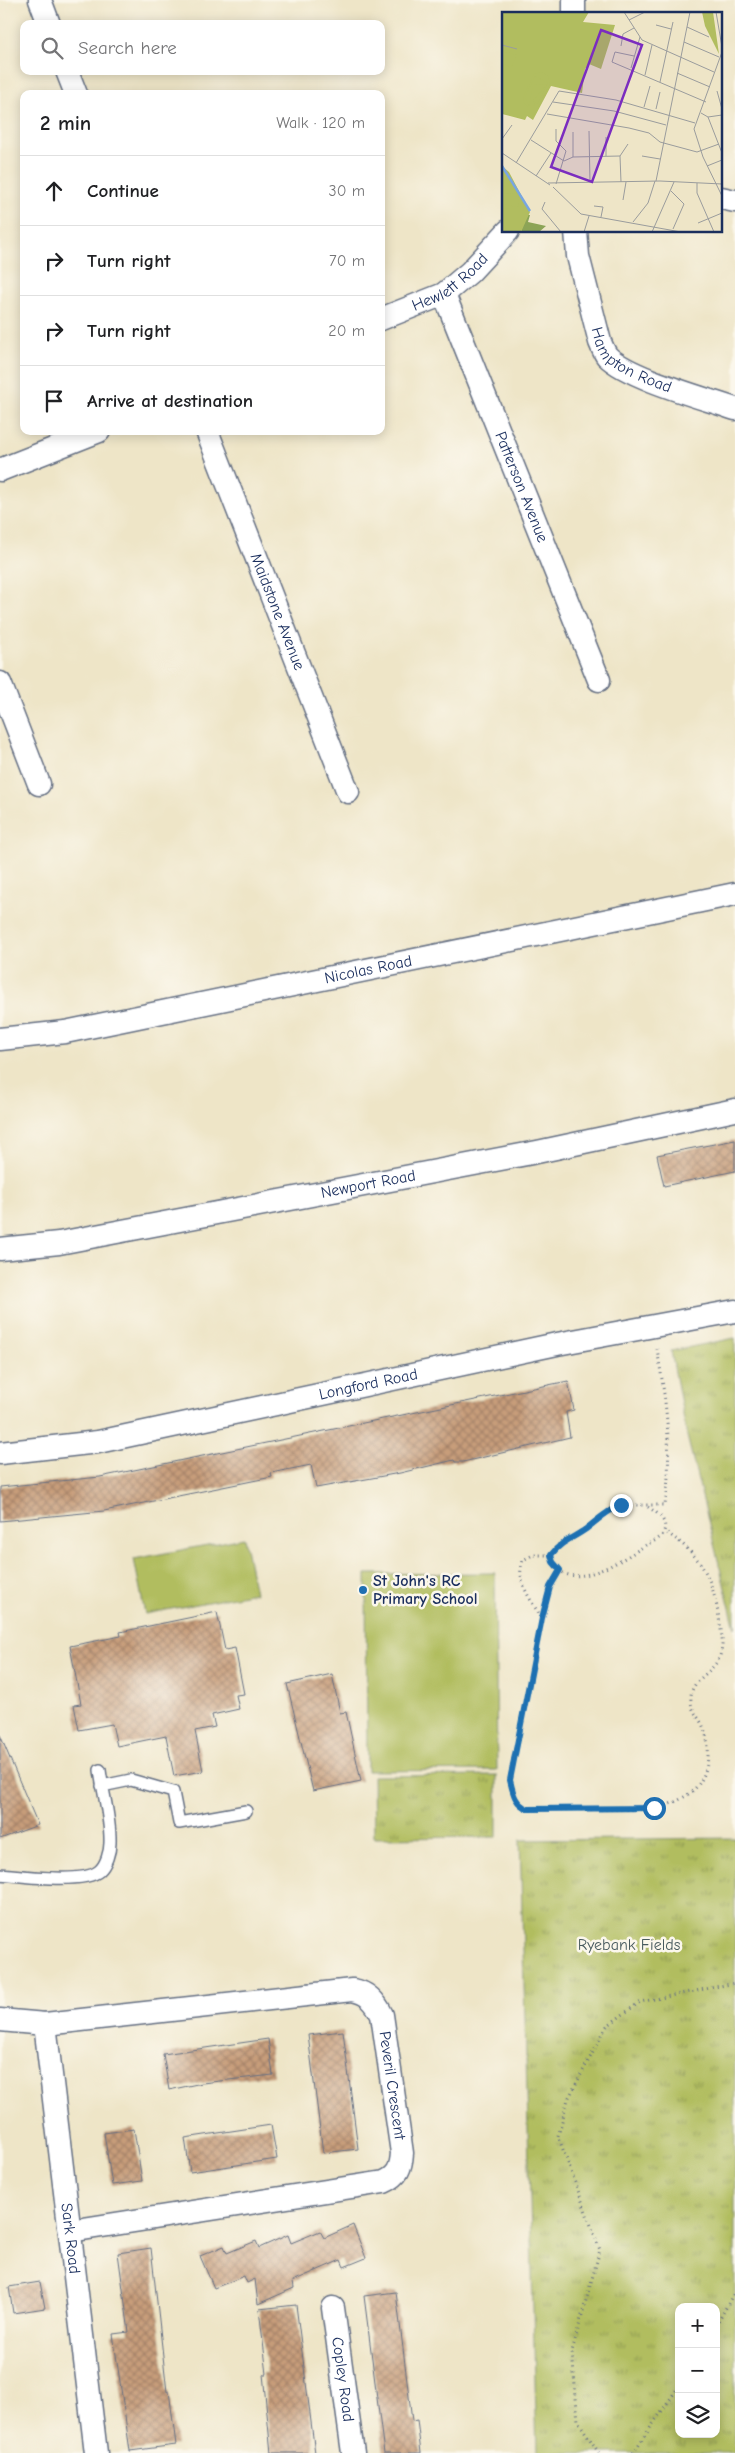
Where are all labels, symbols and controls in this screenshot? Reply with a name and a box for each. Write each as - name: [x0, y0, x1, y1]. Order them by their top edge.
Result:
- inset map: [502, 12, 722, 232]
- search box: [20, 20, 385, 75]
- icon: search: [38, 34, 66, 62]
- text: Search here: [78, 37, 177, 59]
- text: 2 min: [40, 111, 91, 135]
- text: Walk · 120 m: [276, 114, 365, 132]
- icon: ahead: [40, 177, 68, 205]
- text: Continue: [87, 180, 159, 202]
- text: 30 m: [329, 182, 365, 200]
- icon: right: [40, 247, 68, 275]
- text: Turn right: [87, 250, 171, 272]
- street label: Hewlett Road: [409, 250, 492, 315]
- text: 70 m: [329, 252, 365, 270]
- icon: right: [40, 317, 68, 345]
- text: Turn right: [87, 320, 171, 342]
- text: 20 m: [328, 322, 365, 340]
- street label: Hampton Road: [587, 325, 674, 396]
- icon: arrive: [40, 387, 68, 415]
- text: Arrive at destination: [87, 390, 253, 412]
- street label: Patterson Avenue: [491, 429, 552, 545]
- street label: Maidstone Avenue: [247, 551, 309, 673]
- street label: Nicolas Road: [323, 952, 414, 987]
- street label: Newport Road: [319, 1166, 417, 1202]
- street label: Longford Road: [317, 1365, 419, 1404]
- route end: [610, 1494, 633, 1517]
- place label: St John's RC Primary School: [373, 1572, 478, 1608]
- marker: St John's RC Primary School: [357, 1584, 369, 1596]
- route start: [643, 1797, 666, 1820]
- park label: Ryebank Fields: [578, 1936, 681, 1954]
- street label: Peveril Crescent: [375, 2030, 409, 2141]
- street label: Sark Road: [57, 2202, 84, 2275]
- map controls: [675, 2303, 720, 2438]
- button: +: [675, 2303, 720, 2348]
- street label: Copley Road: [328, 2336, 358, 2423]
- button: −: [675, 2348, 720, 2393]
- button: layers: [675, 2393, 720, 2438]

